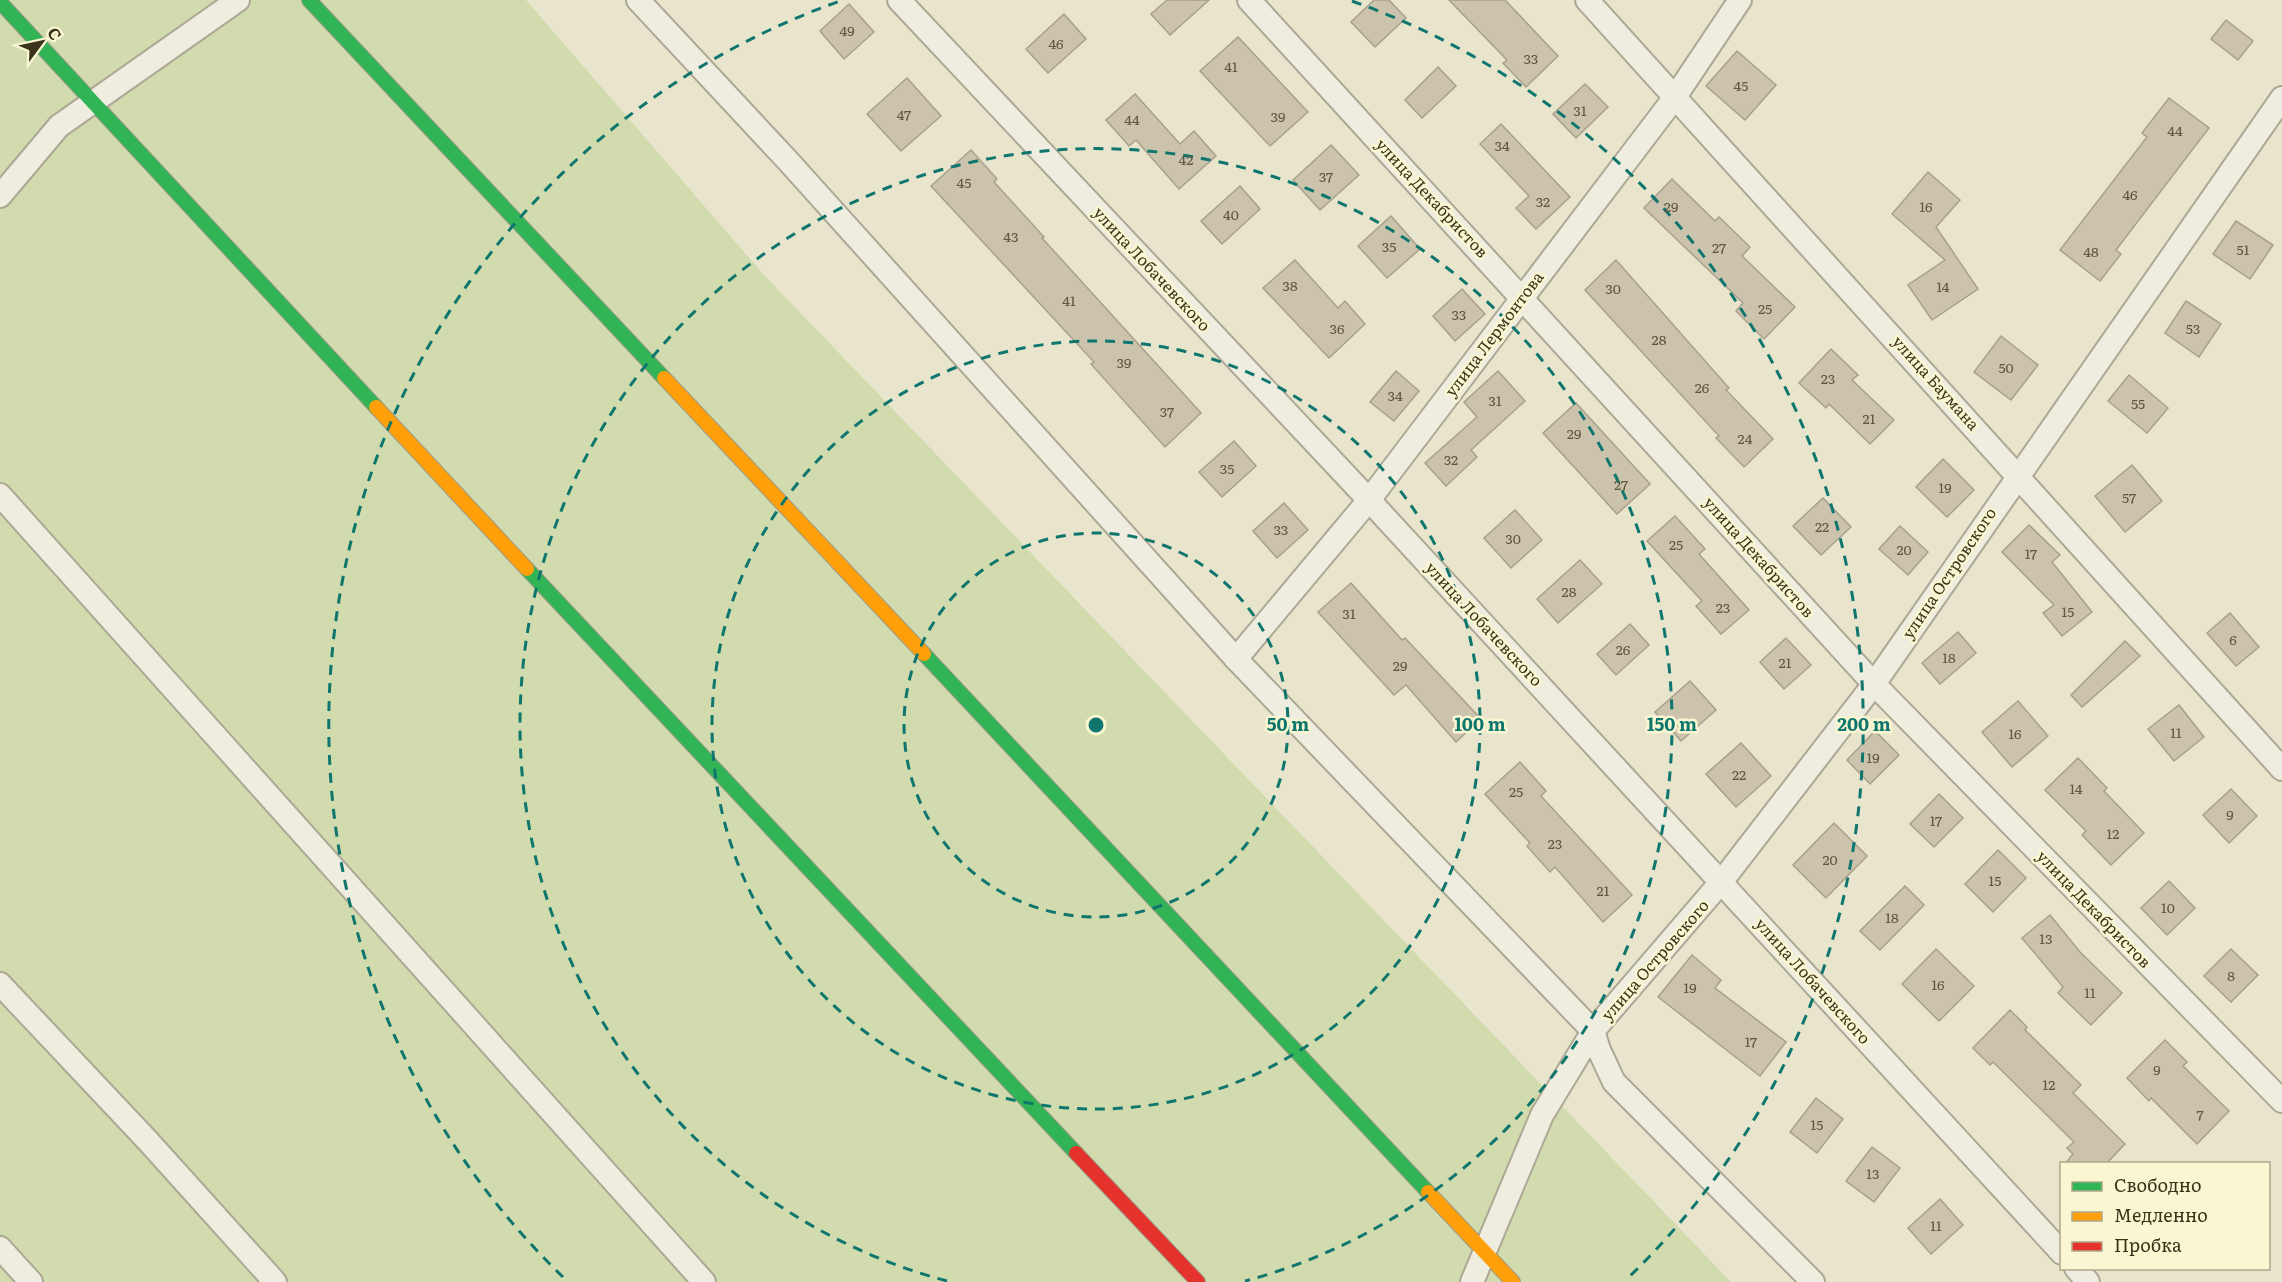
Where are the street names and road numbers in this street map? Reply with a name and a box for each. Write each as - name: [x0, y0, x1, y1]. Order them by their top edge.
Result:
- street label: улица Декабристов: [1371, 132, 1495, 262]
- street label: улица Лобачевского: [1088, 201, 1217, 336]
- street label: улица Лермонтова: [1438, 265, 1549, 401]
- street label: улица Баумана: [1888, 330, 1986, 435]
- street label: улица Декабристов: [1699, 490, 1821, 622]
- street label: улица Островского: [1895, 502, 2001, 643]
- street label: улица Лобачевского: [1420, 556, 1549, 691]
- street label: улица Декабристов: [2032, 844, 2157, 973]
- street label: улица Островского: [1595, 893, 1714, 1025]
- street label: улица Лобачевского: [1750, 912, 1877, 1049]

